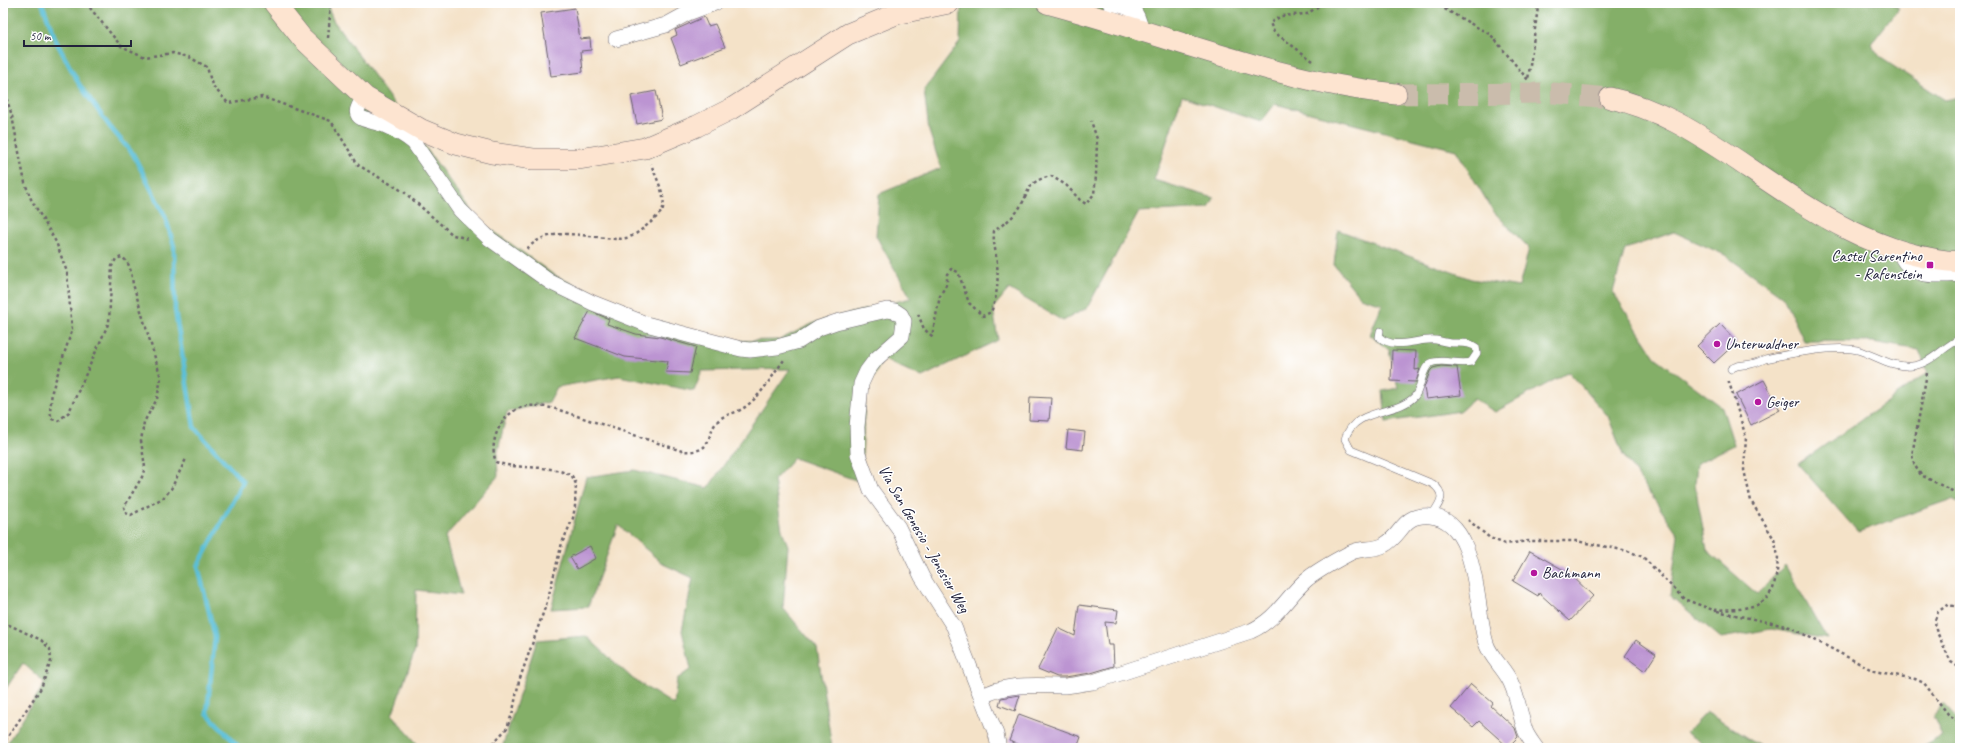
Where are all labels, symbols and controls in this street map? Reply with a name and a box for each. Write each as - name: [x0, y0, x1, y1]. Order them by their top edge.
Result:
- scale bar: [24, 22, 131, 48]
- text: 50 m: [30, 28, 52, 44]
- place label: Castel Sarentino - Rafenstein: [1831, 246, 1923, 284]
- marker: Castel Sarentino - Rafenstein: [1925, 260, 1935, 270]
- place label: Unterwaldner: [1725, 334, 1799, 354]
- marker: Unterwaldner: [1712, 339, 1722, 349]
- place label: Geiger: [1766, 392, 1800, 412]
- marker: Geiger: [1753, 397, 1763, 407]
- street label: Via San Genesio - Jenesier Weg: [874, 462, 975, 618]
- place label: Bachmann: [1542, 563, 1601, 583]
- marker: Bachmann: [1529, 568, 1539, 578]

